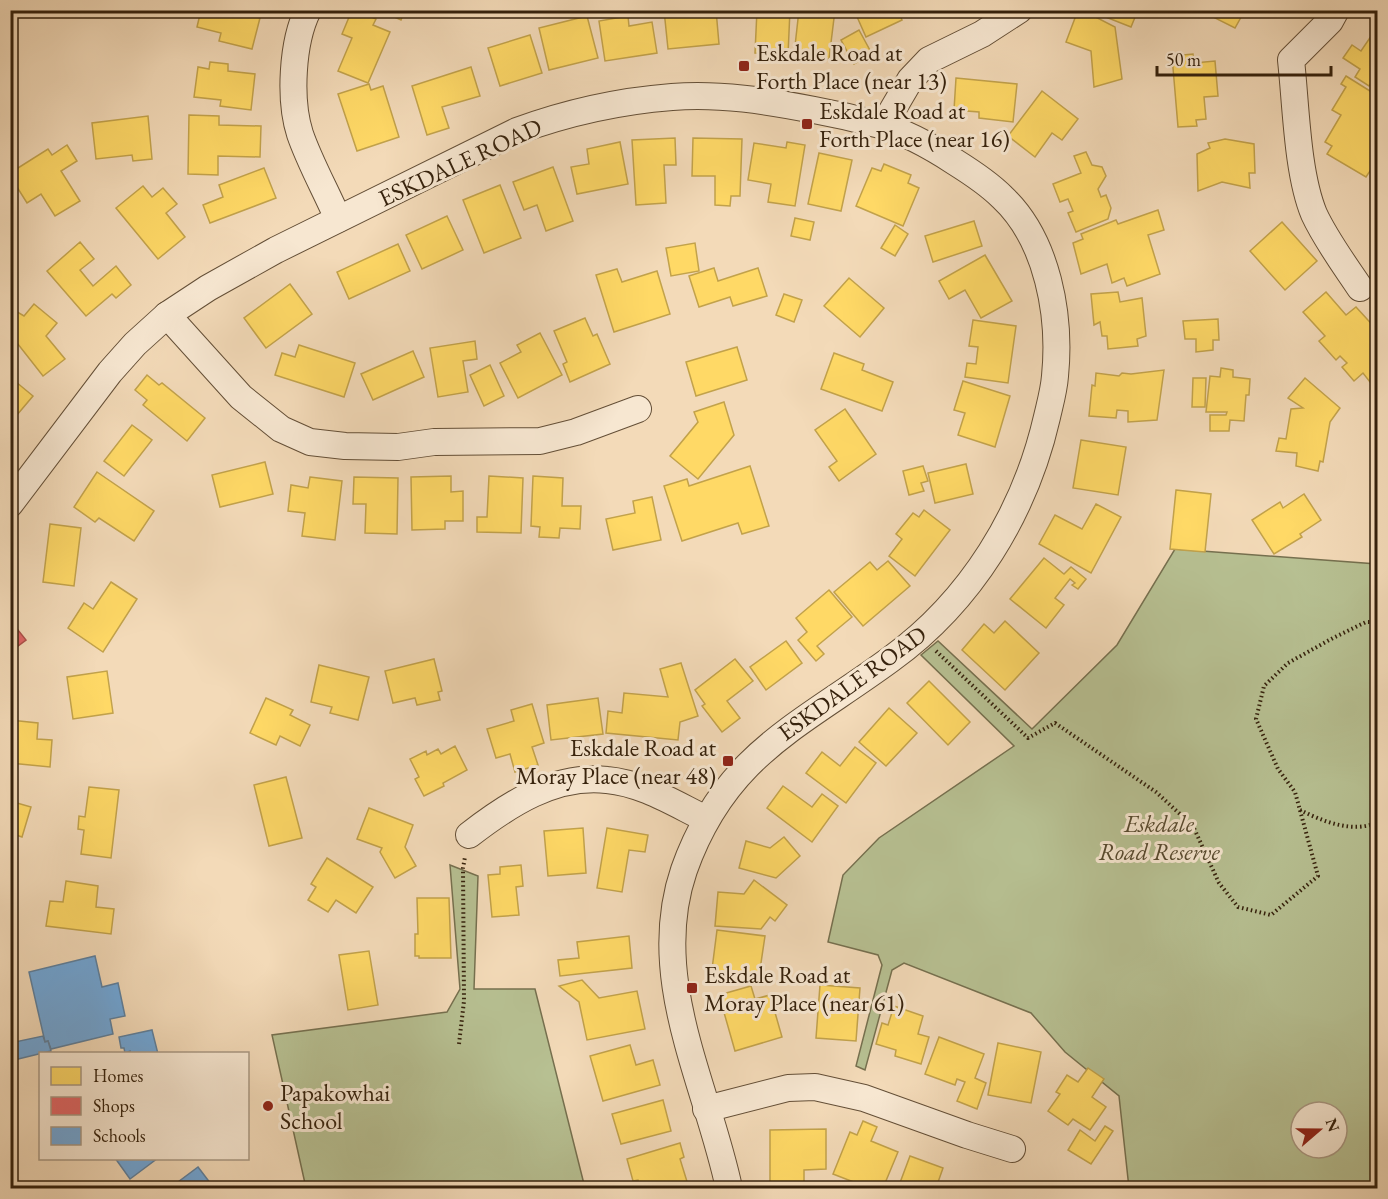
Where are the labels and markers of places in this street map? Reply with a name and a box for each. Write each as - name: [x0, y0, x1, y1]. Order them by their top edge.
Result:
- place label: Eskdale Road at Forth Place (near 13): [756, 37, 947, 96]
- marker: Eskdale Road at Forth Place (near 13): [737, 59, 751, 73]
- place label: Eskdale Road at Forth Place (near 16): [819, 95, 1010, 154]
- marker: Eskdale Road at Forth Place (near 16): [800, 117, 814, 131]
- place label: Eskdale Road at Moray Place (near 48): [516, 732, 716, 791]
- marker: Eskdale Road at Moray Place (near 48): [721, 754, 735, 768]
- place label: Eskdale Road at Moray Place (near 61): [704, 959, 904, 1018]
- marker: Eskdale Road at Moray Place (near 61): [685, 981, 699, 995]
- place label: Papakowhai School: [280, 1077, 390, 1136]
- marker: Papakowhai School: [261, 1099, 275, 1113]

